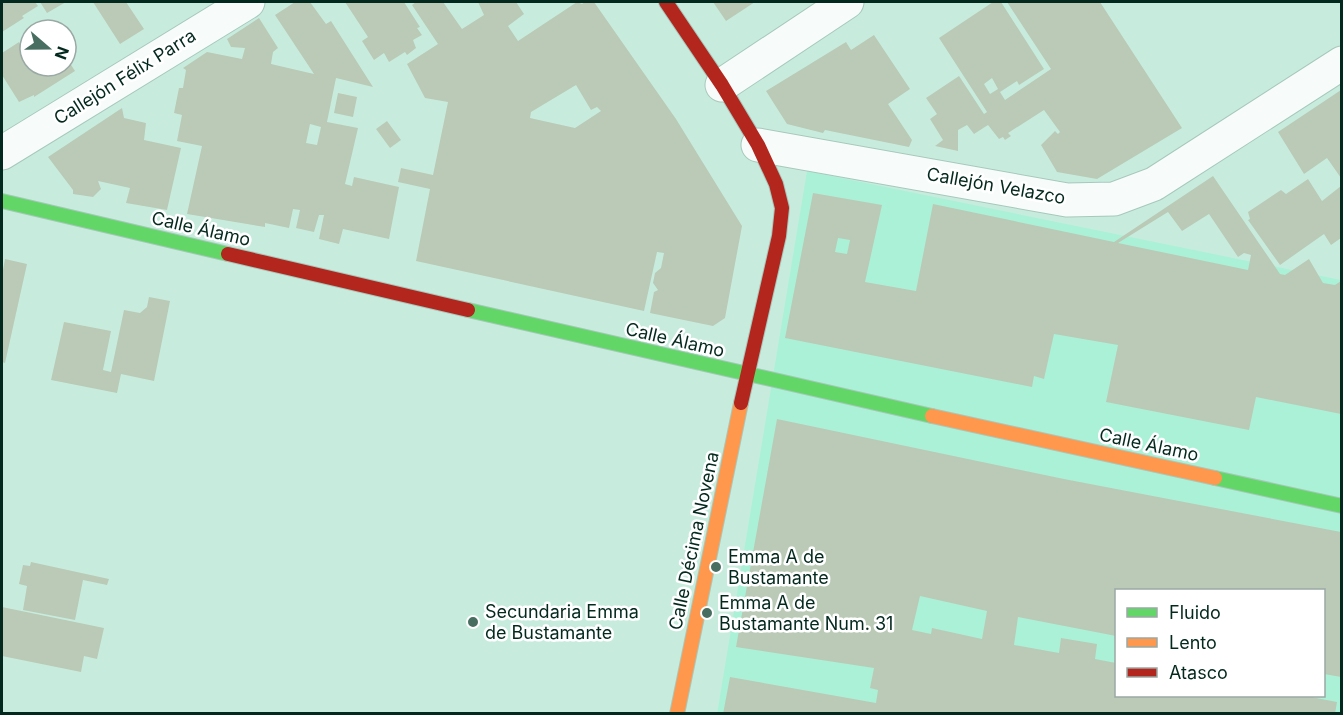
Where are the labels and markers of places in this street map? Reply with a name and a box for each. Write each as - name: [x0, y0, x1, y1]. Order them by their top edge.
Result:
- place label: Emma A de Bustamante: [728, 546, 829, 588]
- marker: Emma A de Bustamante: [709, 560, 723, 574]
- place label: Emma A de Bustamante Num. 31: [719, 592, 893, 634]
- place label: Secundaria Emma de Bustamante: [485, 601, 639, 643]
- marker: Emma A de Bustamante Num. 31: [700, 606, 714, 620]
- marker: Secundaria Emma de Bustamante: [466, 615, 480, 629]

